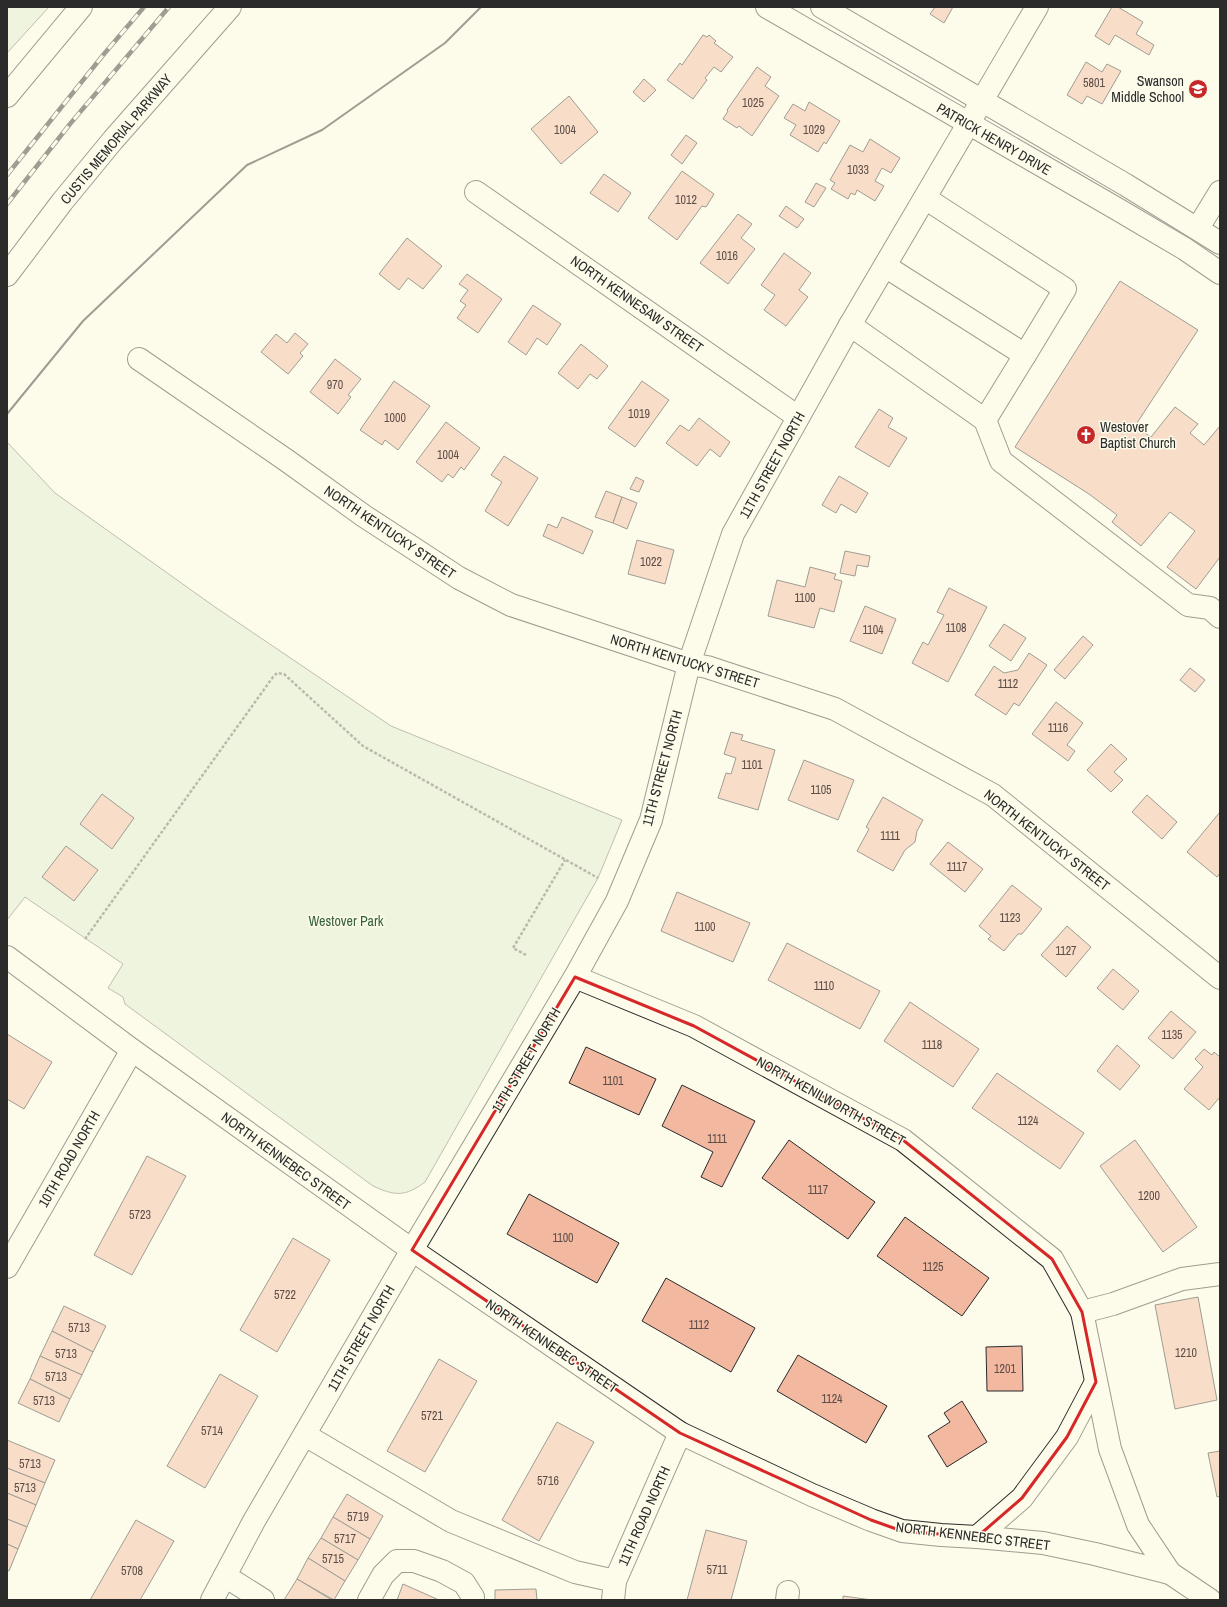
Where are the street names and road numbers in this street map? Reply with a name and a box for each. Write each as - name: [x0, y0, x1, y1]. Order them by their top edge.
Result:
- street label: CUSTIS MEMORIAL PARKWAY: [56, 70, 176, 208]
- street label: PATRICK HENRY DRIVE: [933, 99, 1055, 179]
- street label: NORTH KENNESAW STREET: [567, 251, 707, 357]
- street label: 11TH STREET NORTH: [735, 408, 809, 522]
- street label: NORTH KENTUCKY STREET: [321, 481, 459, 583]
- street label: NORTH KENTUCKY STREET: [608, 630, 762, 692]
- street label: 11TH STREET NORTH: [638, 708, 686, 828]
- street label: NORTH KENTUCKY STREET: [981, 785, 1113, 895]
- street label: 11TH STREET NORTH: [488, 1004, 564, 1116]
- street label: NORTH KENILWORTH STREET: [753, 1052, 909, 1150]
- street label: 10TH ROAD NORTH: [34, 1108, 104, 1210]
- street label: NORTH KENNEBEC STREET: [218, 1108, 354, 1214]
- street label: 11TH STREET NORTH: [323, 1282, 399, 1394]
- street label: NORTH KENNEBEC STREET: [483, 1295, 621, 1397]
- street label: 11TH ROAD NORTH: [614, 1463, 674, 1569]
- street label: NORTH KENNEBEC STREET: [895, 1518, 1051, 1554]

